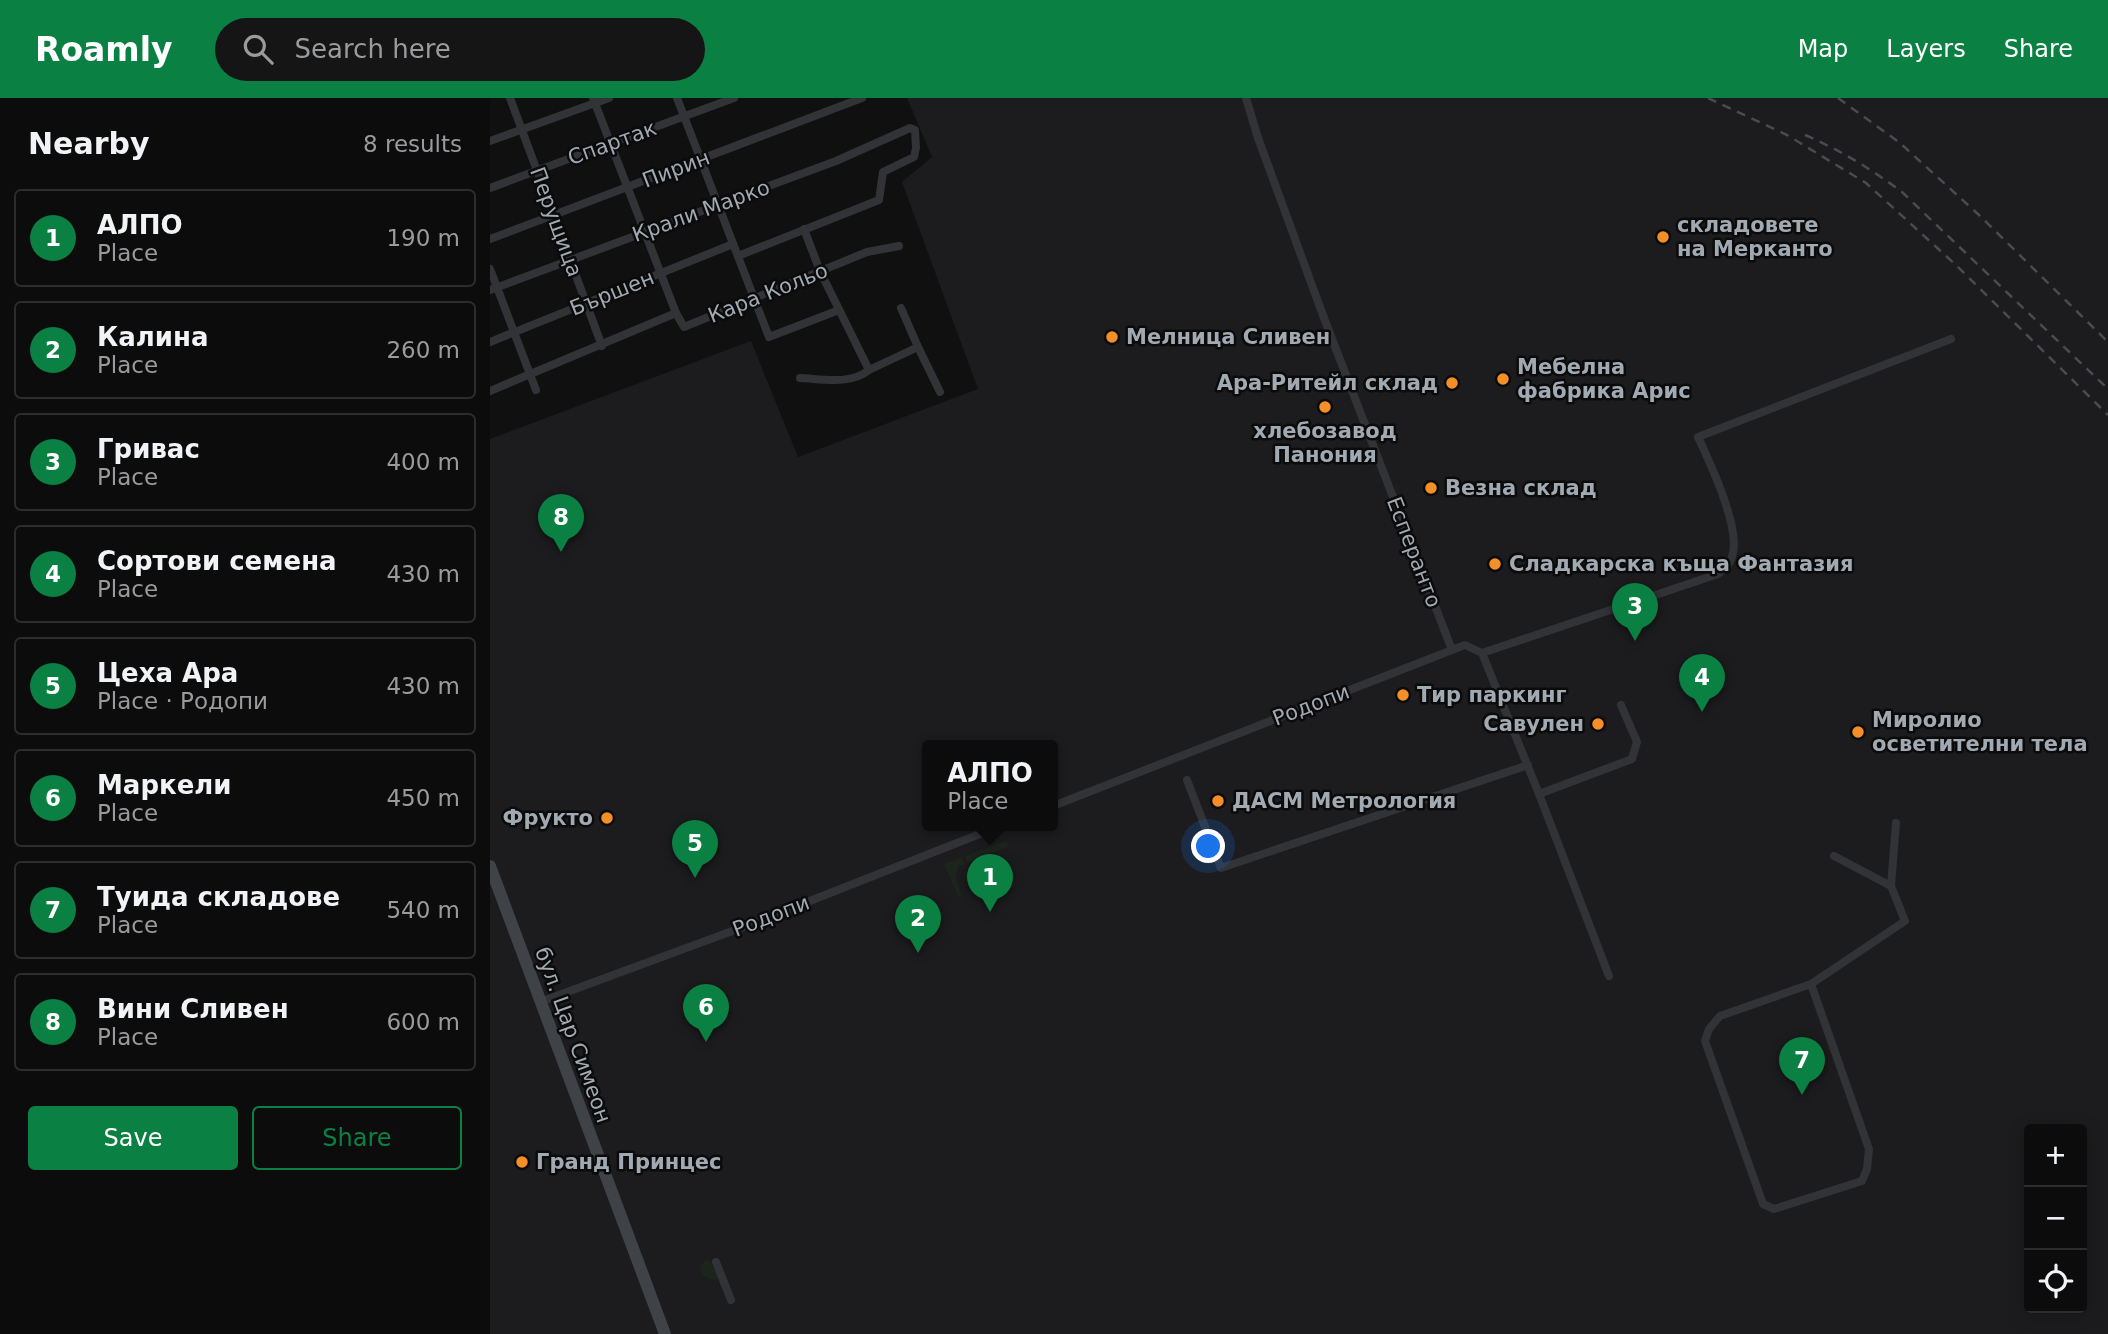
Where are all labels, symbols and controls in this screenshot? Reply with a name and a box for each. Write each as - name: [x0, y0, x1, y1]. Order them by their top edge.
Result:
- search box: [215, 18, 705, 81]
- text: Roamly: [35, 30, 173, 69]
- icon: search: [239, 30, 277, 68]
- text: Search here: [295, 34, 451, 64]
- text: Map: [1798, 35, 1848, 63]
- text: Layers: [1886, 35, 1966, 63]
- text: Share: [2004, 35, 2073, 63]
- street label: Спартак: [564, 116, 660, 170]
- text: Nearby: [28, 126, 150, 161]
- text: 8 results: [363, 131, 462, 157]
- street label: Пирин: [639, 145, 713, 193]
- street label: Перущица: [525, 164, 587, 280]
- street label: Крали Марко: [629, 175, 773, 247]
- text: АЛПО: [97, 210, 183, 240]
- place label: складовете на Мерканто: [1677, 213, 1833, 261]
- text: 1: [45, 225, 61, 251]
- text: 190 m: [386, 225, 460, 251]
- marker: складовете на Мерканто: [1655, 229, 1671, 245]
- text: Place: [97, 240, 158, 266]
- street label: Кара Кольо: [705, 258, 831, 328]
- street label: Бършен: [566, 265, 658, 321]
- text: Калина: [97, 322, 209, 352]
- place label: Мелница Сливен: [1126, 325, 1330, 349]
- marker: Мелница Сливен: [1104, 329, 1120, 345]
- text: 2: [45, 337, 61, 363]
- text: 260 m: [386, 337, 460, 363]
- text: Place: [97, 352, 158, 378]
- place label: Мебелна фабрика Арис: [1517, 355, 1691, 403]
- place label: Ара-Ритейл склад: [1217, 371, 1438, 395]
- marker: Мебелна фабрика Арис: [1495, 371, 1511, 387]
- marker: Ара-Ритейл склад: [1444, 375, 1460, 391]
- marker: хлебозавод Панония: [1317, 399, 1333, 415]
- place label: хлебозавод Панония: [1253, 419, 1397, 467]
- text: Гривас: [97, 434, 200, 464]
- text: 3: [45, 449, 61, 475]
- text: 400 m: [386, 449, 460, 475]
- text: Place: [97, 464, 158, 490]
- place label: Везна склад: [1445, 476, 1597, 500]
- marker: Везна склад: [1423, 480, 1439, 496]
- street label: Есперанто: [1382, 493, 1446, 611]
- pin: 8: [538, 494, 584, 552]
- text: Сортови семена: [97, 546, 337, 576]
- place label: Сладкарска къща Фантазия: [1509, 552, 1854, 576]
- marker: Сладкарска къща Фантазия: [1487, 556, 1503, 572]
- text: 4: [45, 561, 61, 587]
- text: 430 m: [386, 561, 460, 587]
- text: Place: [97, 576, 158, 602]
- pin: 3: [1612, 583, 1658, 641]
- pin: 4: [1679, 654, 1725, 712]
- text: Цеха Ара: [97, 658, 238, 688]
- text: 5: [45, 673, 61, 699]
- text: 430 m: [386, 673, 460, 699]
- street label: Родопи: [1269, 679, 1353, 731]
- place label: Тир паркинг: [1417, 683, 1567, 707]
- marker: Тир паркинг: [1395, 687, 1411, 703]
- text: Place · Родопи: [97, 688, 268, 714]
- place label: Миролио осветителни тела: [1872, 708, 2088, 756]
- place label: Савулен: [1483, 712, 1584, 736]
- marker: Савулен: [1590, 716, 1606, 732]
- marker: Миролио осветителни тела: [1850, 724, 1866, 740]
- popup: [922, 740, 1058, 831]
- text: АЛПО: [947, 758, 1033, 788]
- text: Маркели: [97, 770, 232, 800]
- text: 6: [45, 785, 61, 811]
- text: 450 m: [386, 785, 460, 811]
- text: Place: [947, 788, 1008, 814]
- place label: ДАСМ Метрология: [1232, 789, 1456, 813]
- marker: ДАСМ Метрология: [1210, 793, 1226, 809]
- text: Place: [97, 800, 158, 826]
- place label: Фрукто: [503, 806, 593, 830]
- marker: Фрукто: [599, 810, 615, 826]
- pin: 5: [672, 820, 718, 878]
- your location: [1191, 829, 1225, 863]
- pin: 1: [967, 854, 1013, 912]
- text: Туида складове: [97, 882, 340, 912]
- street label: Родопи: [729, 890, 813, 942]
- pin: 2: [895, 895, 941, 953]
- text: 7: [45, 897, 61, 923]
- text: 540 m: [386, 897, 460, 923]
- text: Place: [97, 912, 158, 938]
- street label: бул. Цар Симеон: [530, 944, 616, 1126]
- pin: 6: [683, 984, 729, 1042]
- text: Вини Сливен: [97, 994, 289, 1024]
- text: 8: [45, 1009, 61, 1035]
- text: 600 m: [386, 1009, 460, 1035]
- text: Place: [97, 1024, 158, 1050]
- pin: 7: [1779, 1037, 1825, 1095]
- button: Save: [28, 1106, 238, 1170]
- button: Share: [252, 1106, 462, 1170]
- map controls: [2024, 1124, 2087, 1313]
- button: +: [2024, 1124, 2087, 1187]
- place label: Гранд Принцес: [536, 1150, 721, 1174]
- marker: Гранд Принцес: [514, 1154, 530, 1170]
- button: −: [2024, 1187, 2087, 1250]
- button: locate: [2024, 1250, 2087, 1313]

